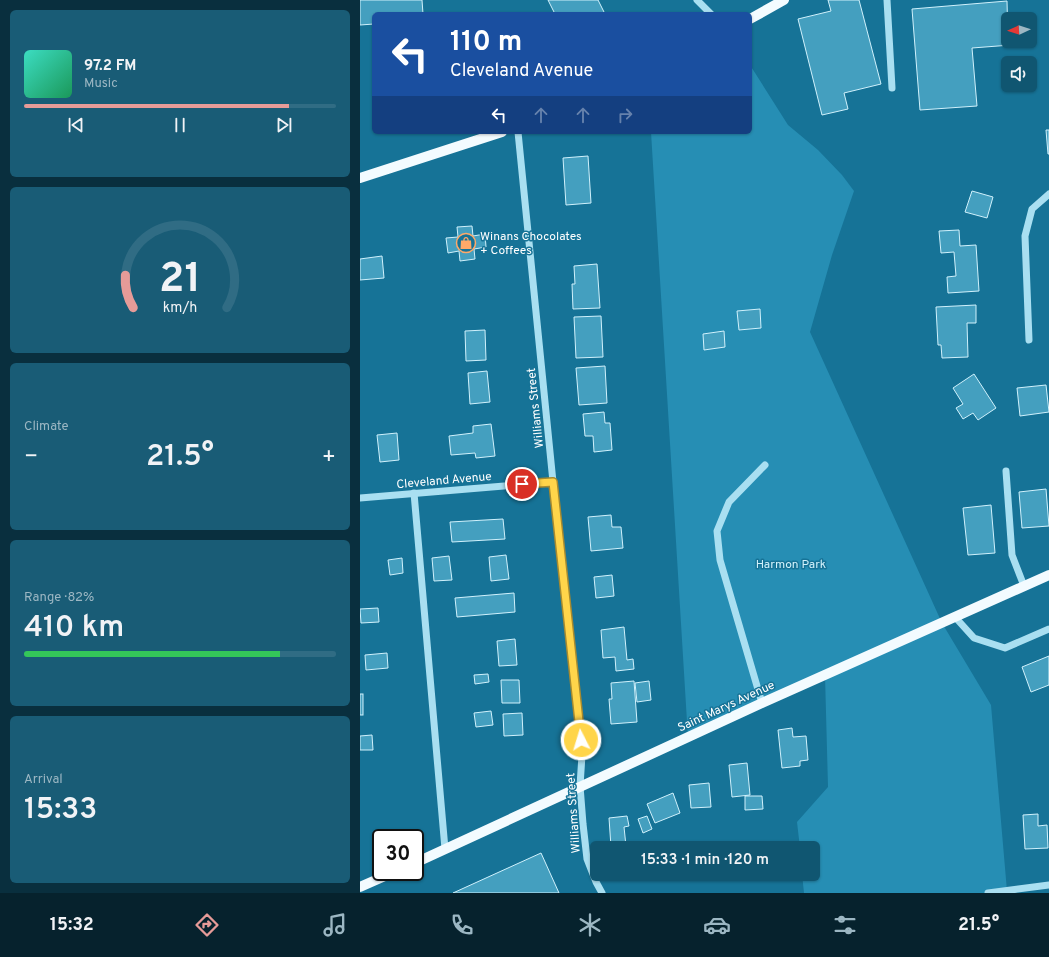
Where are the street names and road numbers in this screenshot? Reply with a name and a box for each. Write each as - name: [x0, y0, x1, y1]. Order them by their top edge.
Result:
- street label: Williams Street: [524, 367, 548, 449]
- street label: Cleveland Avenue: [396, 469, 492, 493]
- street label: Saint Marys Avenue: [675, 677, 777, 736]
- street label: Williams Street: [563, 772, 585, 854]

